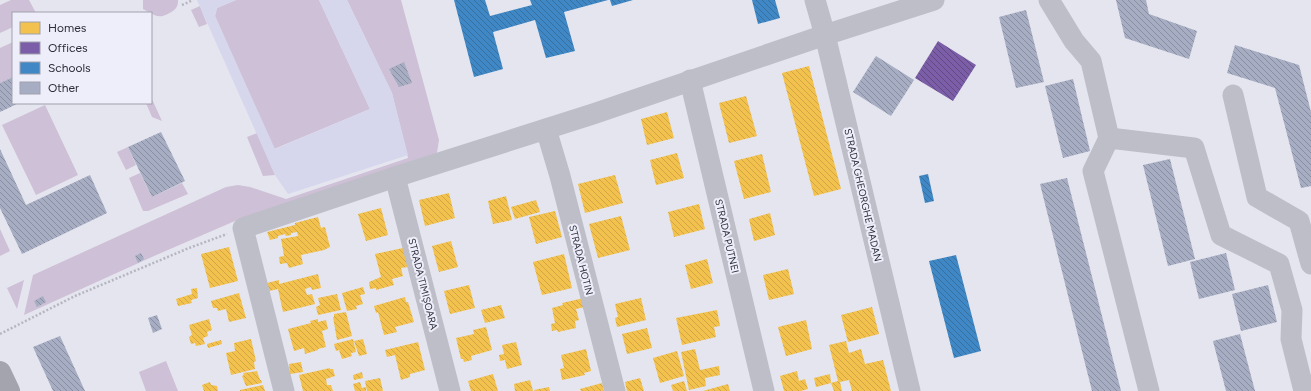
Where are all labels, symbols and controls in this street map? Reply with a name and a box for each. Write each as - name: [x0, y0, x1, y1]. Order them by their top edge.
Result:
- legend: [12, 12, 152, 104]
- text: Homes: [48, 21, 87, 35]
- text: Offices: [48, 41, 88, 55]
- text: Schools: [48, 61, 91, 75]
- text: Other: [48, 81, 79, 95]
- street label: STRADA GHEORGHE MADAN: [841, 127, 885, 263]
- street label: STRADA PUTNEI: [712, 198, 742, 274]
- street label: STRADA HOTIN: [566, 224, 596, 296]
- street label: STRADA TIMIȘOARA: [405, 237, 441, 331]

